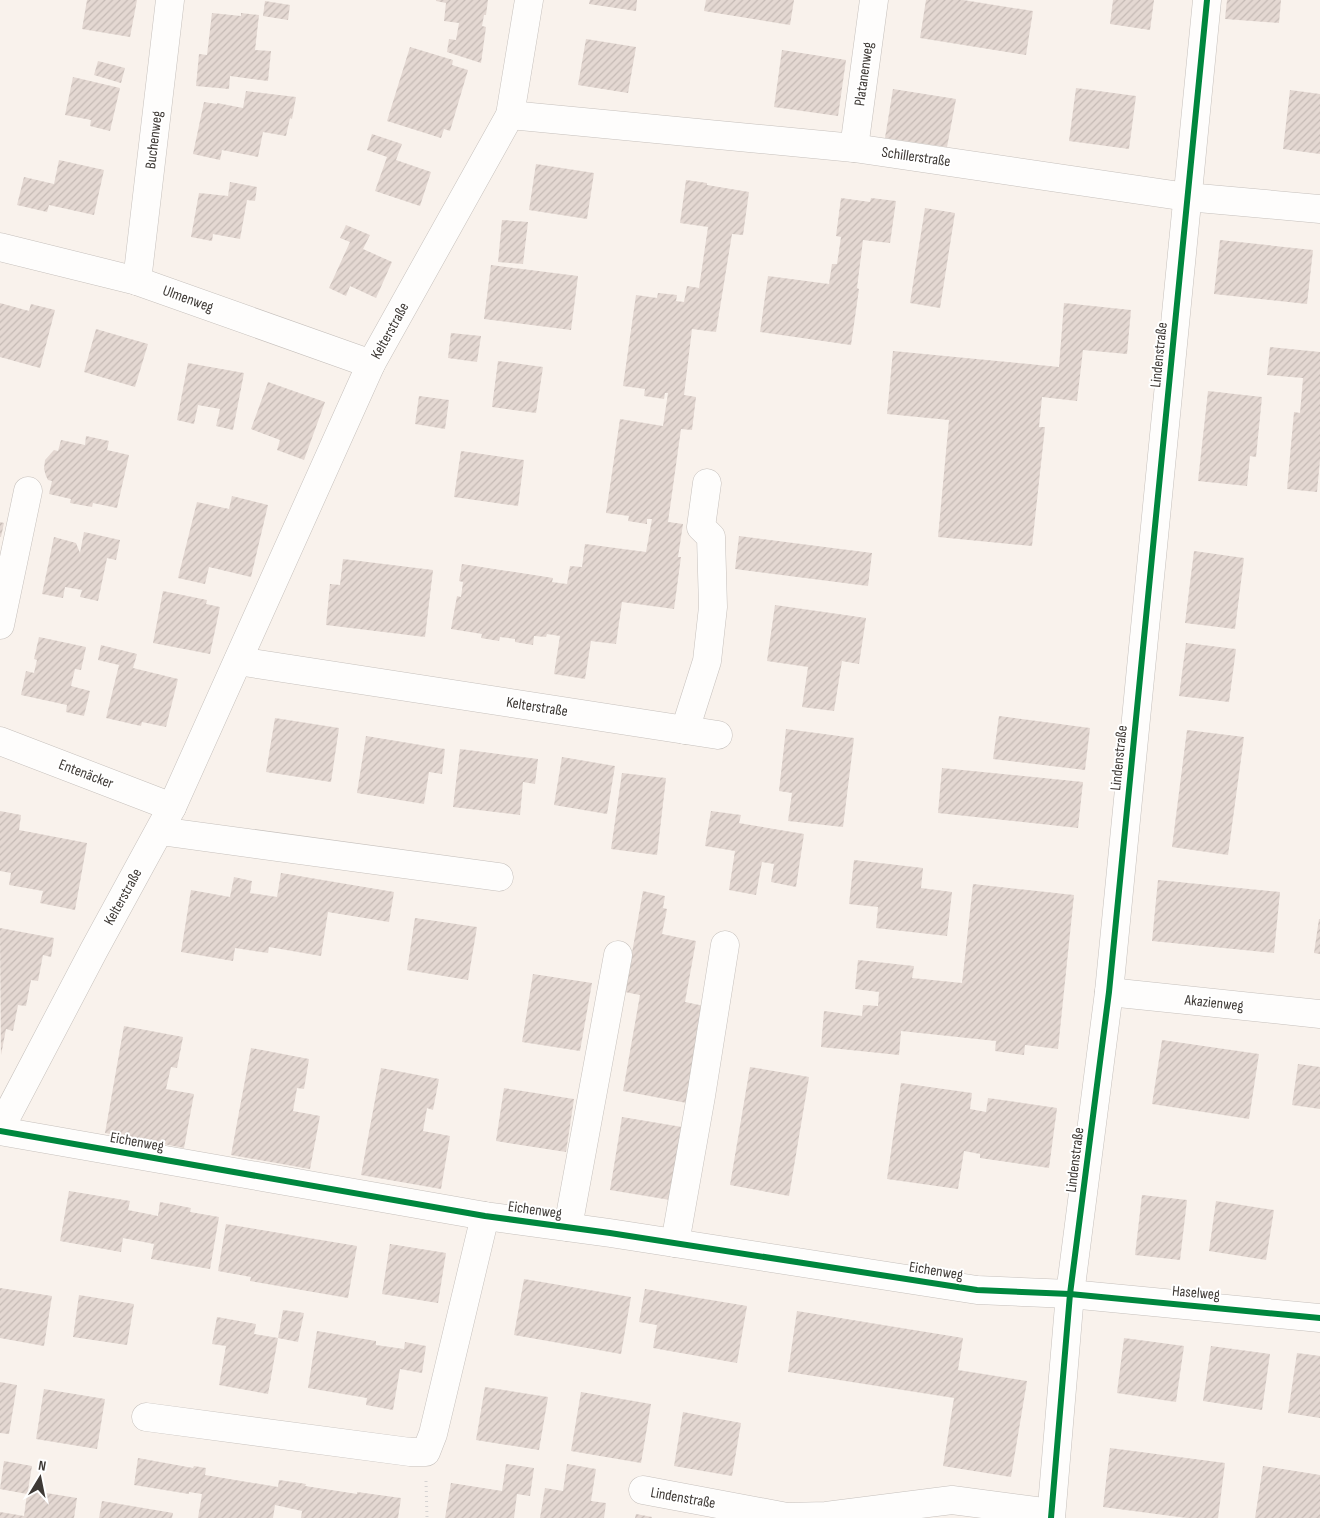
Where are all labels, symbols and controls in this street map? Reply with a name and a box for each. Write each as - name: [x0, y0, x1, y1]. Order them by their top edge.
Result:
- street label: Platanenweg: [850, 41, 878, 107]
- street label: Buchenweg: [141, 110, 167, 170]
- street label: Schillerstraße: [880, 143, 952, 171]
- street label: Ulmenweg: [160, 281, 216, 317]
- street label: Kelterstraße: [367, 299, 413, 363]
- street label: Lindenstraße: [1146, 321, 1172, 389]
- street label: Kelterstraße: [505, 693, 569, 721]
- street label: Lindenstraße: [1106, 724, 1132, 792]
- street label: Entenäcker: [56, 755, 117, 793]
- street label: Kelterstraße: [100, 865, 146, 929]
- street label: Akazienweg: [1183, 990, 1244, 1016]
- street label: Lindenstraße: [1062, 1126, 1088, 1194]
- street label: Eichenweg: [109, 1128, 165, 1156]
- street label: Eichenweg: [507, 1197, 563, 1223]
- street label: Eichenweg: [908, 1257, 964, 1285]
- street label: Haselweg: [1171, 1281, 1221, 1305]
- north arrow: [15, 1453, 65, 1503]
- text: N: [37, 1457, 47, 1475]
- street label: Lindenstraße: [649, 1483, 717, 1513]

